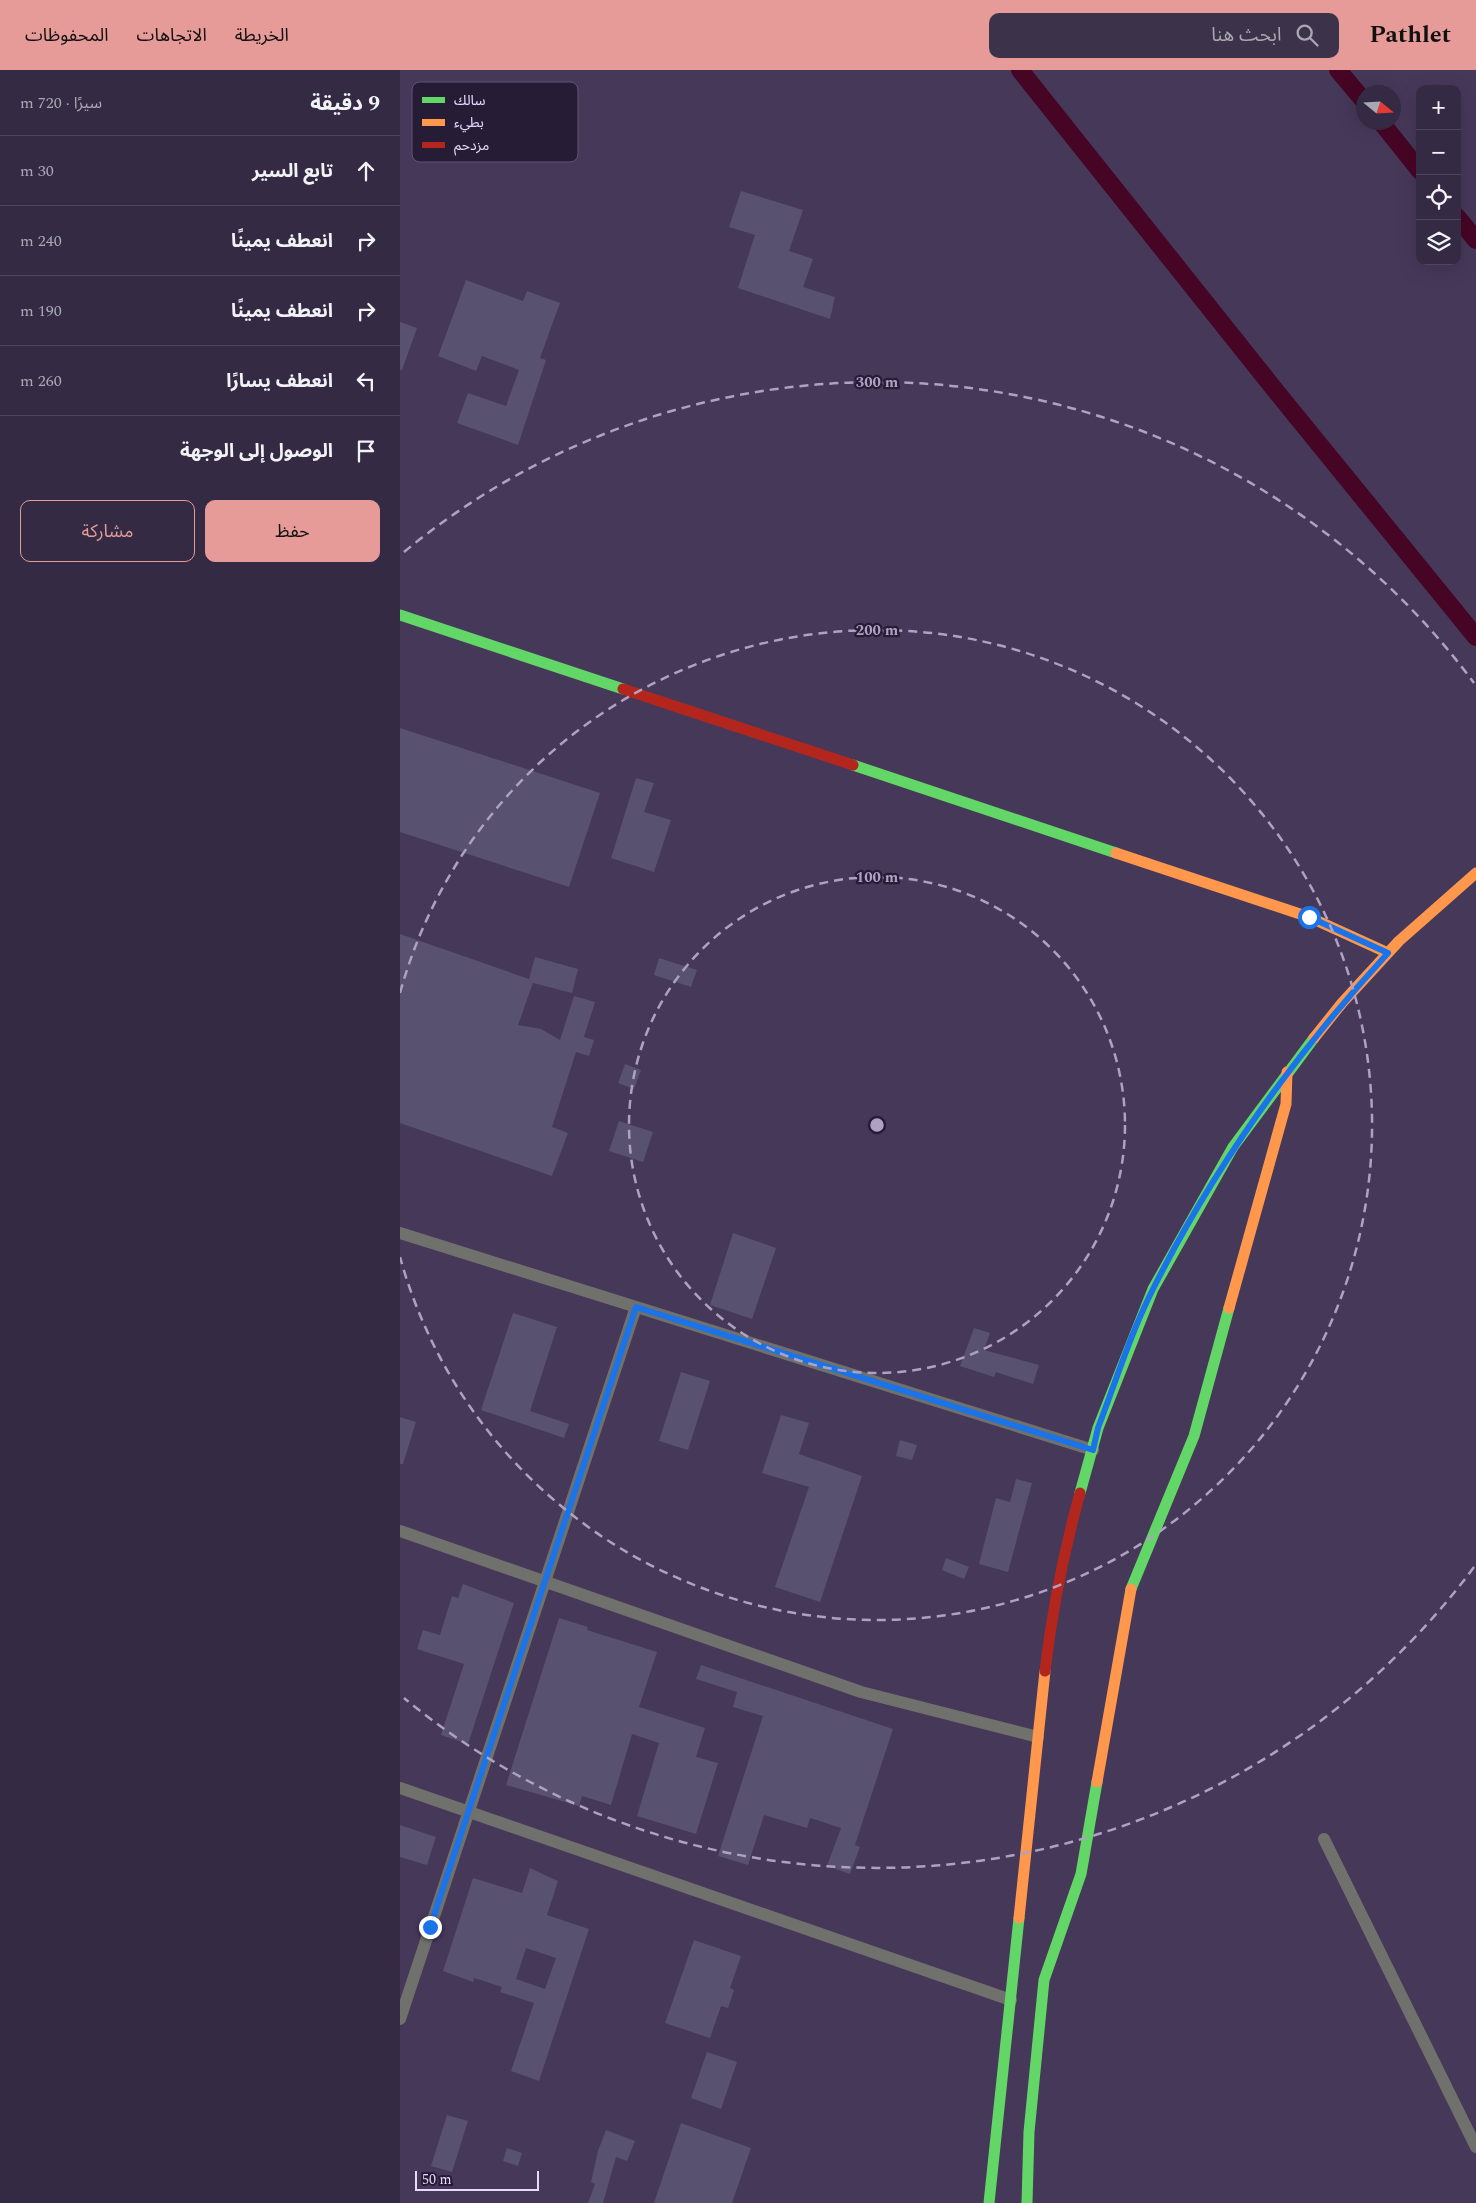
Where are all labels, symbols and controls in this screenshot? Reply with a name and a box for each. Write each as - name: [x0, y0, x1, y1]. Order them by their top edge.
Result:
- search box: [989, 13, 1339, 58]
- text: Pathlet: [1369, 17, 1451, 53]
- text: ابحث هنا: [1211, 21, 1281, 50]
- icon: search: [1293, 21, 1321, 49]
- text: المحفوظات: [25, 22, 109, 49]
- text: الاتجاهات: [137, 22, 207, 49]
- text: الخريطة: [235, 22, 289, 49]
- legend: [412, 82, 578, 162]
- north arrow: [1356, 85, 1401, 130]
- map controls: [1416, 85, 1461, 265]
- button: +: [1416, 85, 1461, 130]
- text: 9 دقيقة: [310, 88, 380, 120]
- text: سالك: [454, 90, 486, 111]
- text: سيرًا · 720 m: [20, 91, 102, 115]
- text: بطيء: [454, 112, 484, 133]
- button: −: [1416, 130, 1461, 175]
- text: مزدحم: [454, 135, 489, 156]
- text: تابع السير: [252, 157, 333, 186]
- icon: ahead: [352, 157, 380, 185]
- text: 30 m: [20, 159, 54, 183]
- button: locate: [1416, 175, 1461, 220]
- button: layers: [1416, 220, 1461, 265]
- text: انعطف يمينًا: [231, 227, 333, 256]
- icon: right: [352, 227, 380, 255]
- text: 240 m: [20, 229, 62, 253]
- text: انعطف يمينًا: [231, 297, 333, 326]
- icon: right: [352, 297, 380, 325]
- text: 190 m: [20, 299, 62, 323]
- text: انعطف يسارًا: [226, 367, 333, 396]
- icon: left: [352, 367, 380, 395]
- text: 260 m: [20, 369, 62, 393]
- text: 300 m: [856, 371, 899, 394]
- text: الوصول إلى الوجهة: [180, 437, 333, 466]
- icon: arrive: [352, 437, 380, 465]
- button: مشاركة: [20, 500, 195, 562]
- button: حفظ: [205, 500, 380, 562]
- text: 200 m: [856, 619, 899, 642]
- text: 100 m: [856, 866, 899, 889]
- route start: [1298, 906, 1321, 929]
- centre of rings: [868, 1116, 886, 1134]
- route end: [419, 1916, 442, 1939]
- scale bar: [415, 2168, 539, 2191]
- text: 50 m: [422, 2169, 452, 2190]

